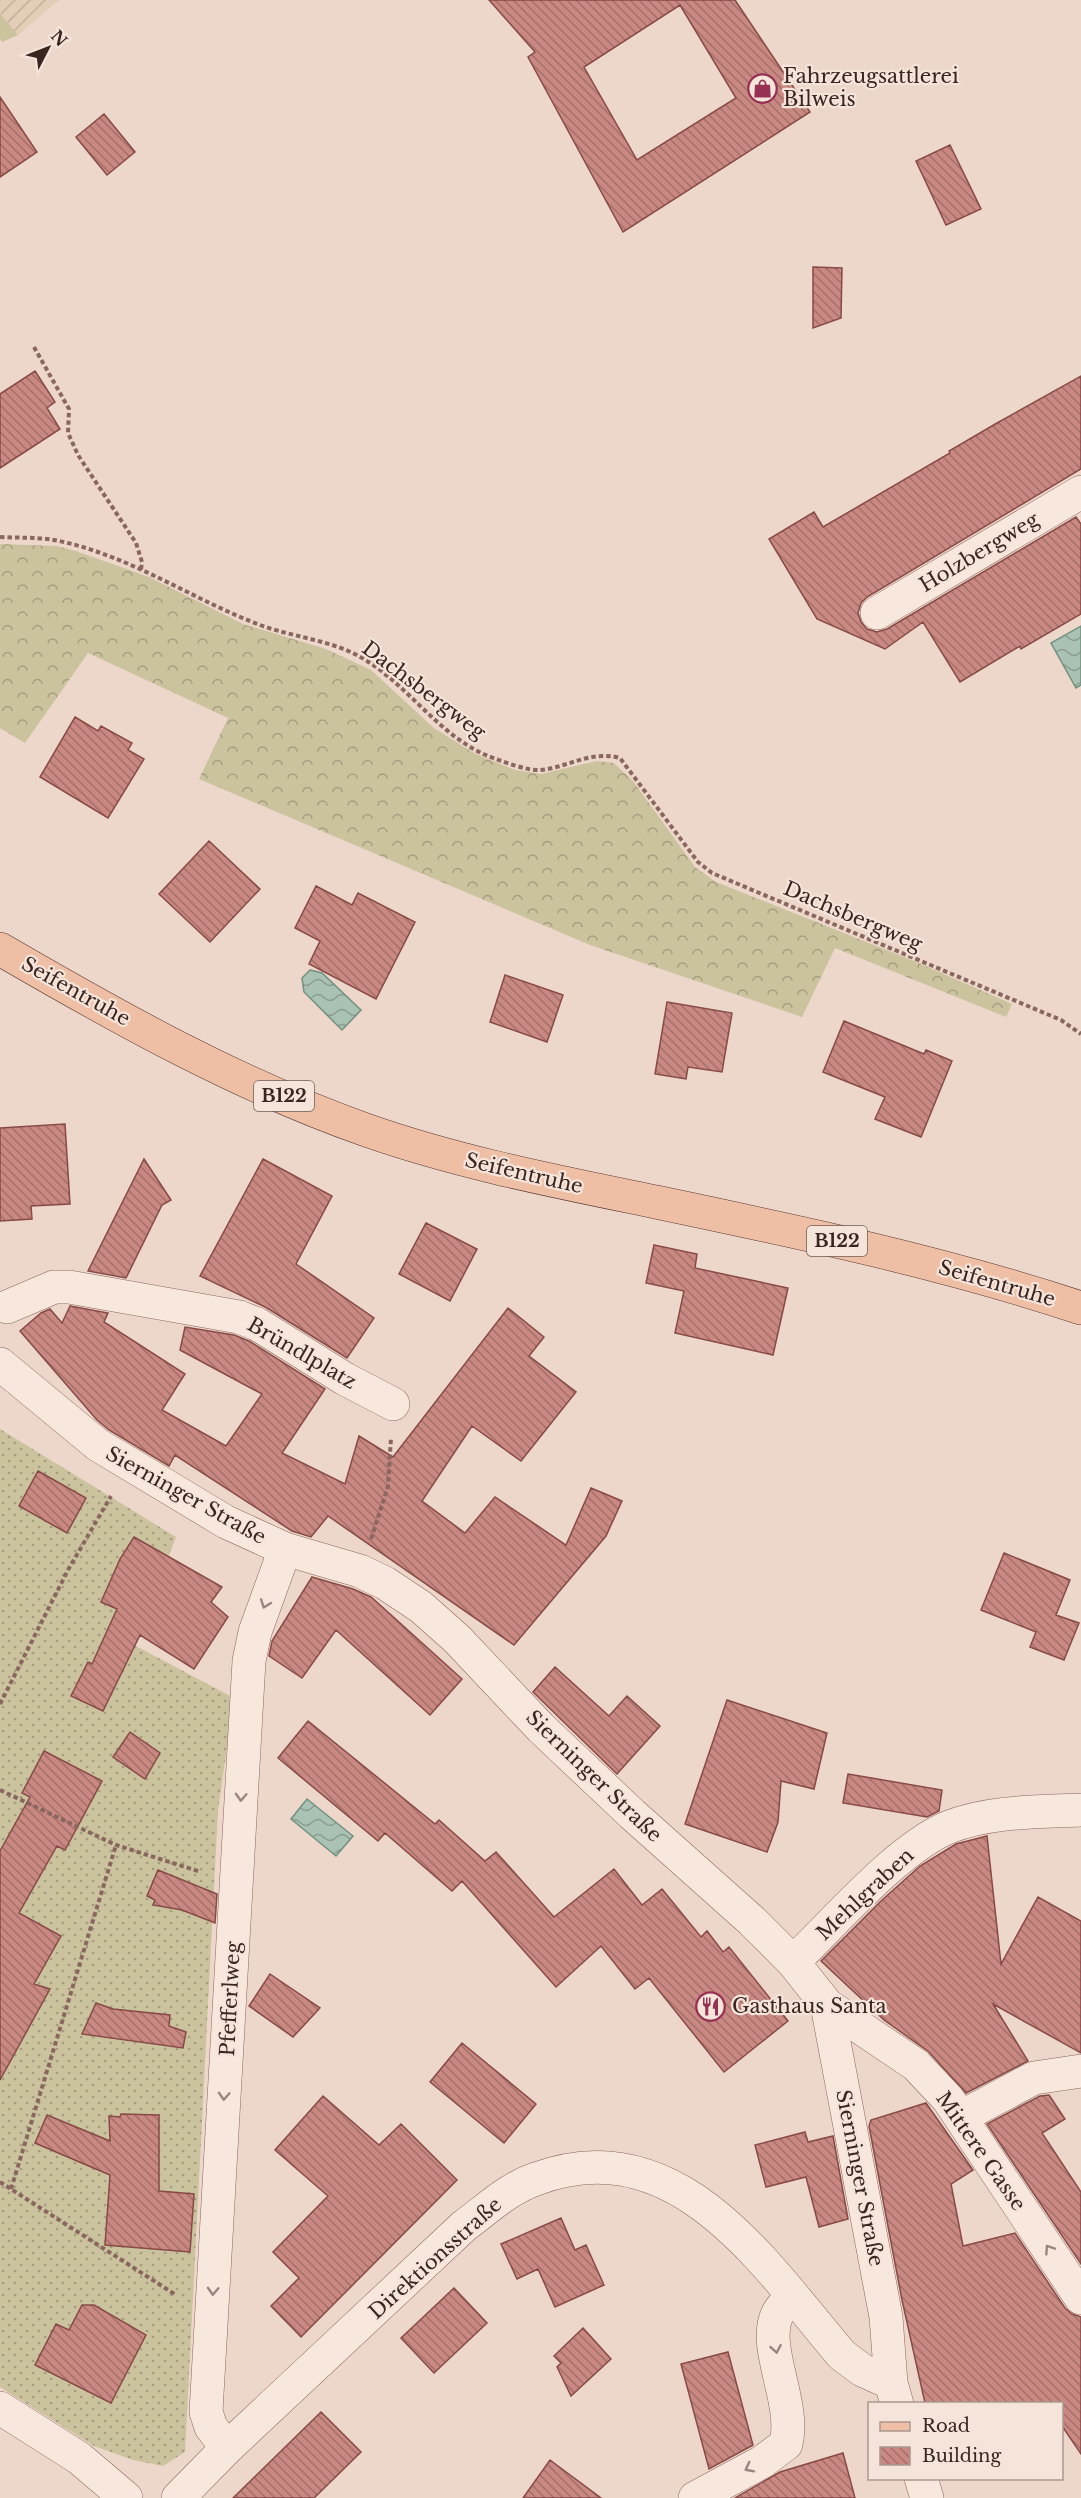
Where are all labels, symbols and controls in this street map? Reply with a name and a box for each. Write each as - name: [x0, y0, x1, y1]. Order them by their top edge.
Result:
- north arrow: [18, 18, 78, 78]
- text: N: [47, 26, 72, 50]
- place label: Fahrzeugsattlerei Bilweis: [783, 64, 959, 111]
- shop icon: Fahrzeugsattlerei Bilweis: [746, 72, 778, 104]
- street label: Holzbergweg: [915, 506, 1044, 597]
- street label: Dachsbergweg: [358, 636, 491, 745]
- street label: Dachsbergweg: [780, 876, 927, 956]
- street label: Seifentruhe: [18, 951, 134, 1031]
- road number: B122: [254, 1081, 314, 1111]
- street label: Seifentruhe: [463, 1148, 585, 1198]
- road number: B122: [807, 1226, 867, 1256]
- street label: Seifentruhe: [936, 1255, 1058, 1311]
- street label: Bründlplatz: [243, 1312, 361, 1394]
- street label: Sierninger Straße: [102, 1441, 270, 1549]
- one-way arrow: [259, 1598, 272, 1609]
- street label: Sierninger Straße: [521, 1705, 667, 1847]
- one-way arrow: [235, 1792, 248, 1801]
- street label: Mehlgraben: [811, 1843, 919, 1945]
- street label: Pfefferlweg: [215, 1940, 245, 2057]
- restaurant icon: Gasthaus Santa: [695, 1990, 727, 2022]
- place label: Gasthaus Santa: [732, 1994, 887, 2018]
- street label: Mittere Gasse: [931, 2087, 1031, 2215]
- street label: Sierninger Straße: [831, 2088, 889, 2268]
- one-way arrow: [218, 2092, 231, 2101]
- street label: Direktionsstraße: [364, 2192, 506, 2324]
- one-way arrow: [1045, 2245, 1056, 2256]
- one-way arrow: [207, 2286, 220, 2295]
- one-way arrow: [769, 2344, 781, 2353]
- legend: [868, 2402, 1063, 2480]
- text: Road: [922, 2415, 970, 2437]
- text: Building: [922, 2445, 1001, 2467]
- one-way arrow: [744, 2461, 755, 2472]

